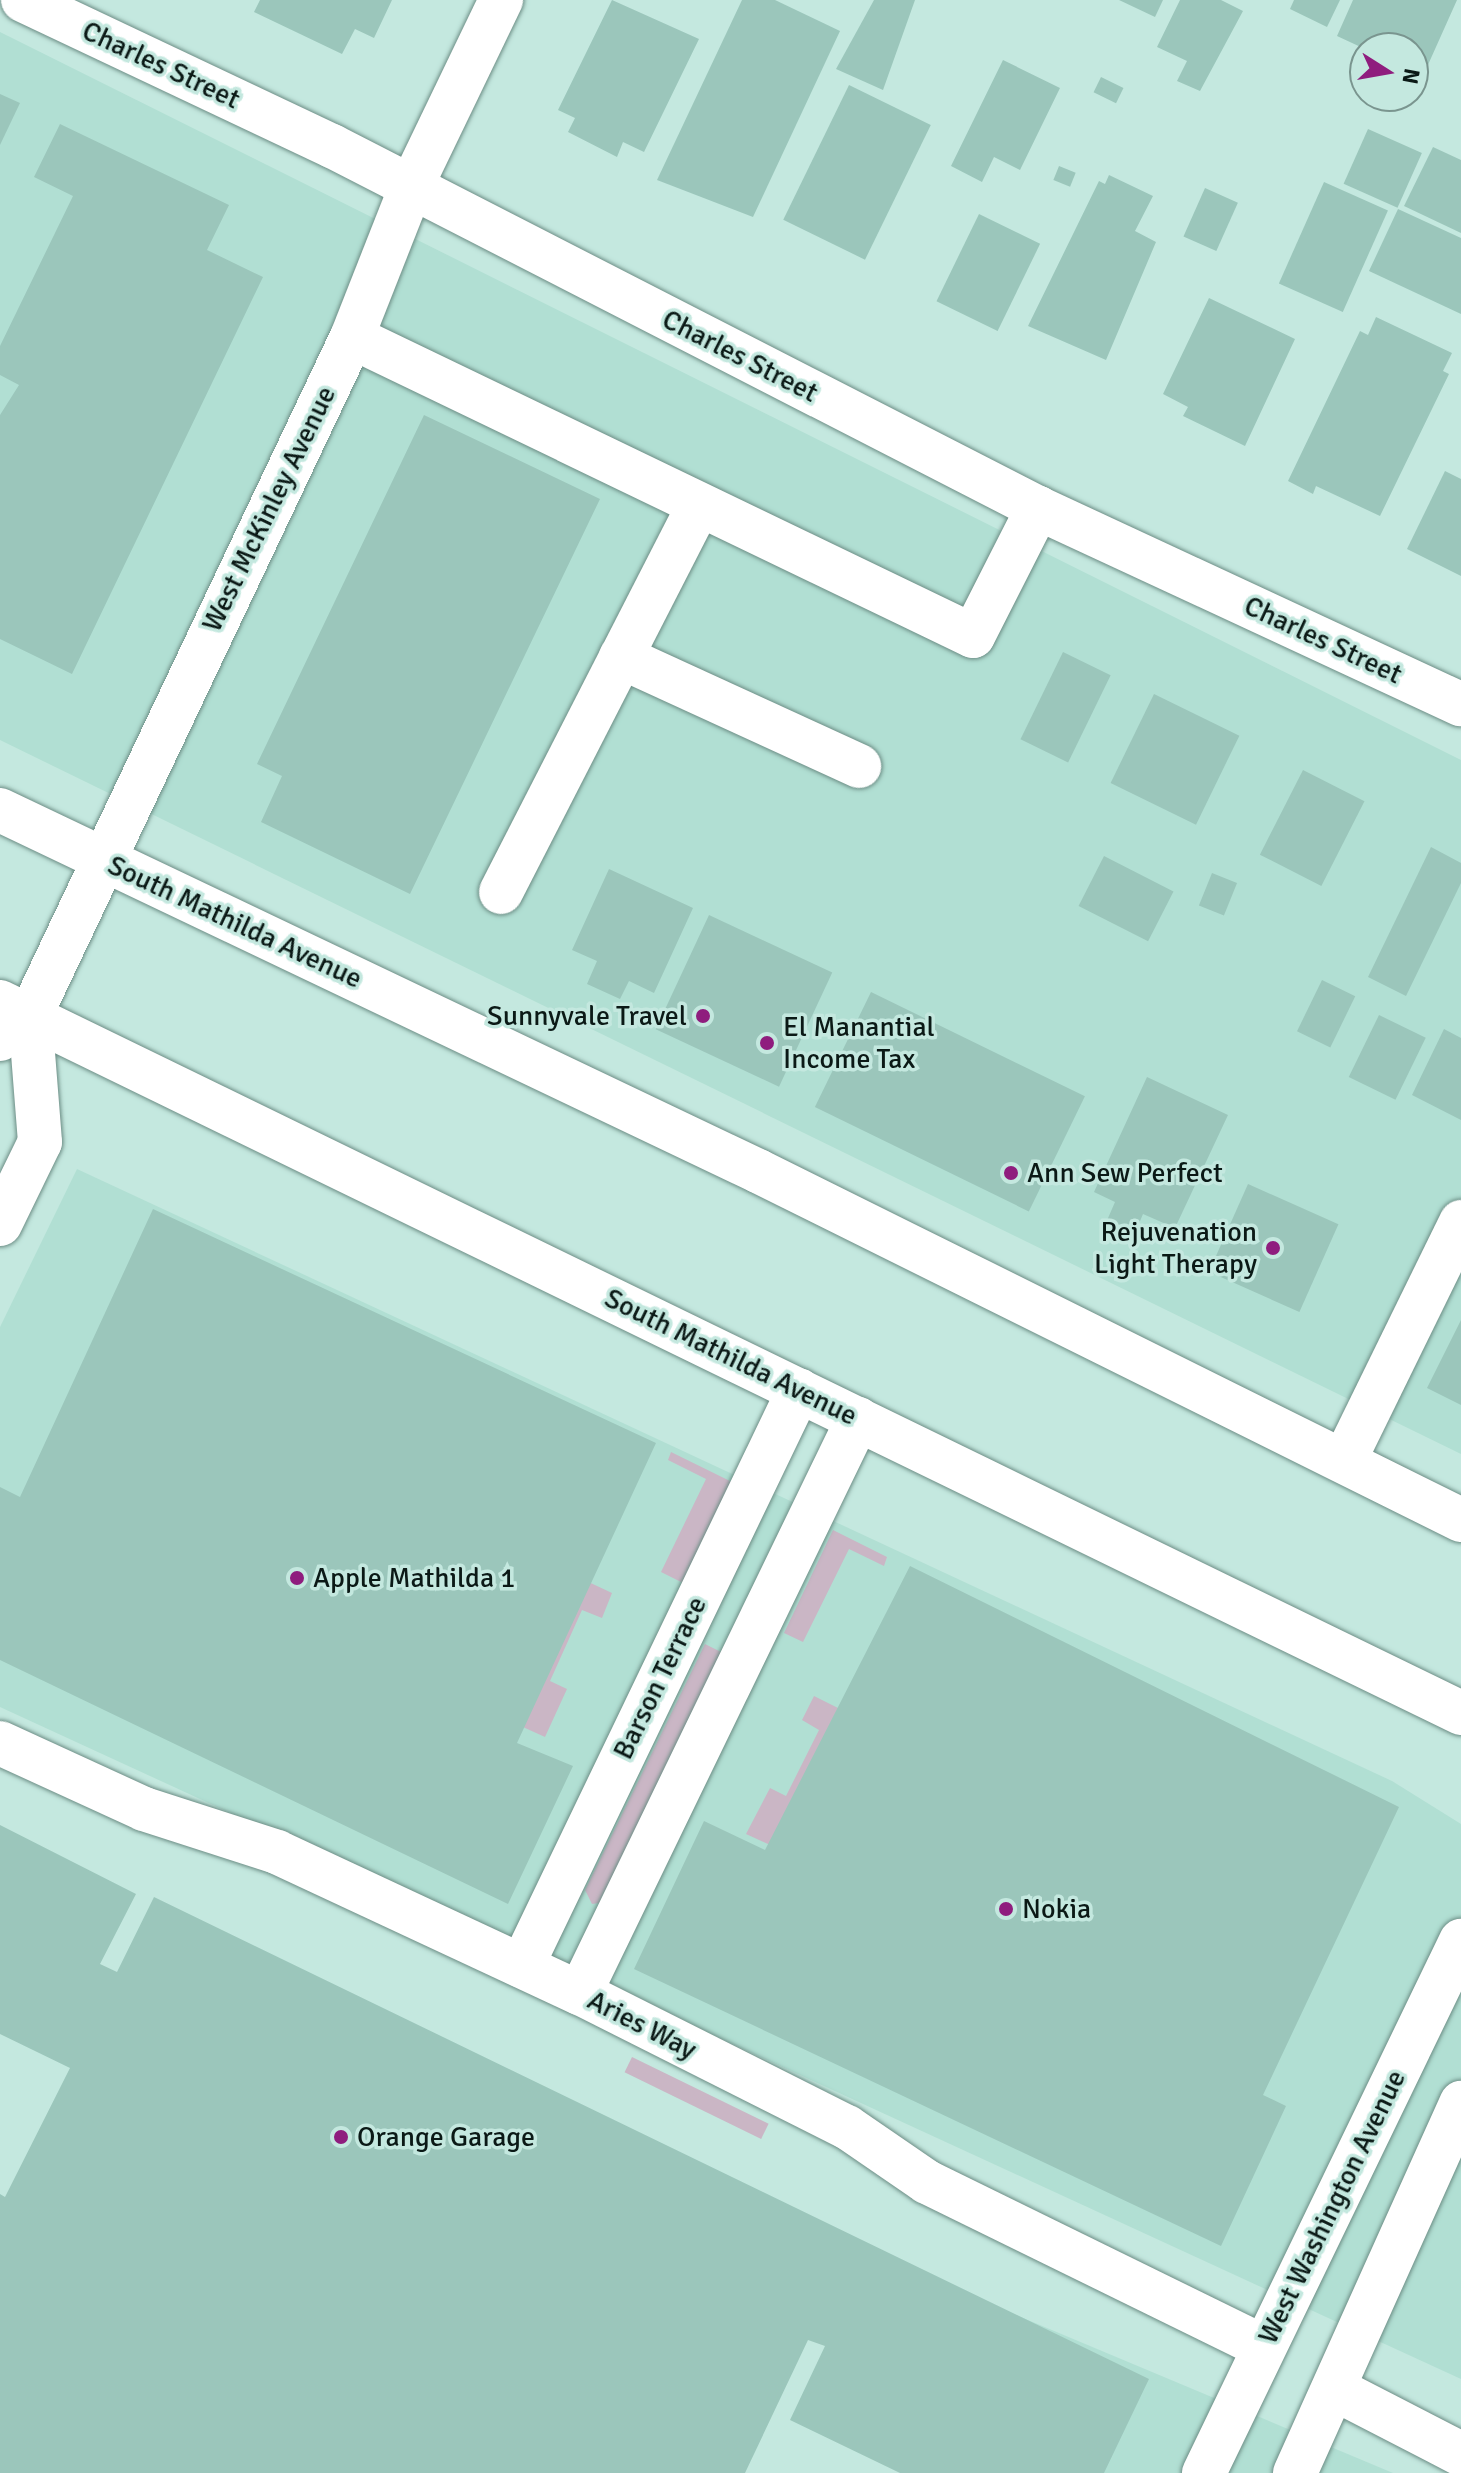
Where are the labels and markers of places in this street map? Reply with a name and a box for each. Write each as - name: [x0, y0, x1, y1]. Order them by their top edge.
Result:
- place label: Sunnyvale Travel: [487, 999, 687, 1033]
- marker: Sunnyvale Travel: [694, 1007, 712, 1025]
- place label: El Manantial Income Tax: [783, 1010, 935, 1076]
- marker: El Manantial Income Tax: [758, 1034, 776, 1052]
- place label: Ann Sew Perfect: [1027, 1156, 1223, 1190]
- marker: Ann Sew Perfect: [1002, 1164, 1020, 1182]
- place label: Rejuvenation Light Therapy: [1094, 1215, 1257, 1281]
- marker: Rejuvenation Light Therapy: [1264, 1239, 1282, 1257]
- place label: Apple Mathilda 1: [313, 1561, 515, 1595]
- marker: Apple Mathilda 1: [288, 1569, 306, 1587]
- place label: Nokia: [1022, 1892, 1091, 1926]
- marker: Nokia: [997, 1900, 1015, 1918]
- place label: Orange Garage: [357, 2120, 535, 2154]
- marker: Orange Garage: [332, 2128, 350, 2146]

